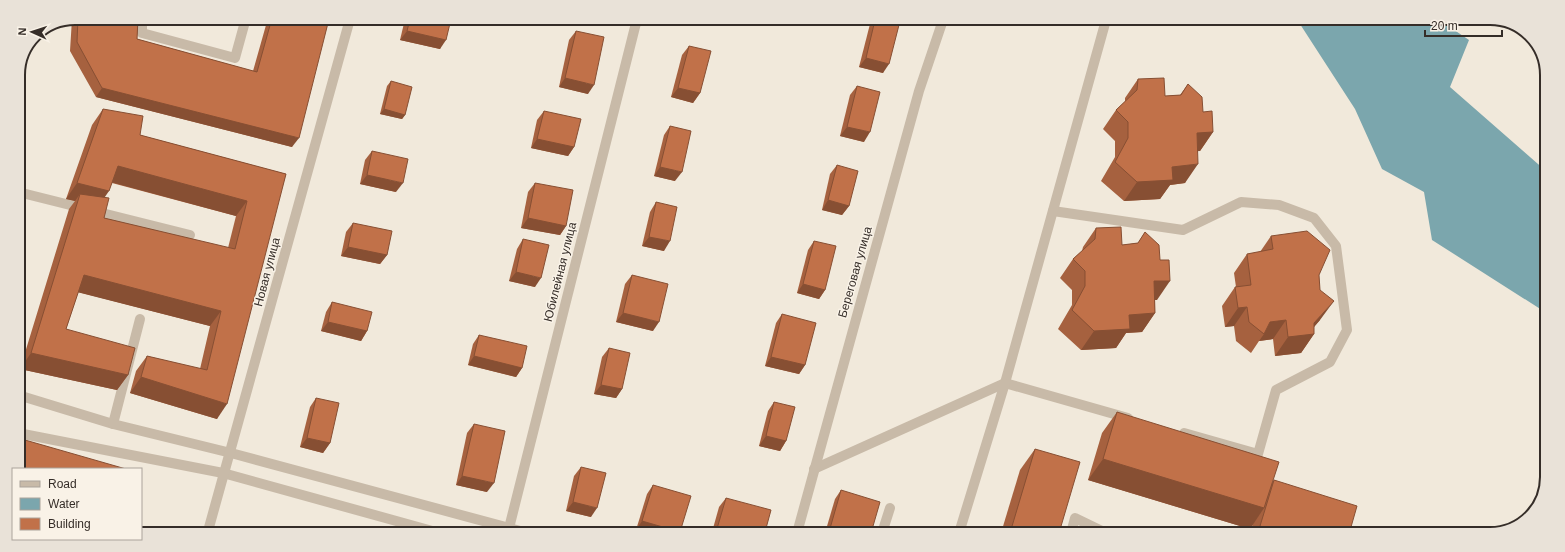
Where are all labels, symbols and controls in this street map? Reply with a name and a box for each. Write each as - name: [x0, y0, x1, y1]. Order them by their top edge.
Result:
- north arrow: [12, 12, 52, 52]
- scale bar: [1425, 12, 1502, 38]
- text: 20 m: [1431, 19, 1458, 33]
- text: N: [16, 27, 28, 36]
- street label: Юбилейная улица: [541, 220, 579, 323]
- street label: Береговая улица: [835, 224, 875, 319]
- street label: Новая улица: [251, 236, 283, 308]
- legend: [12, 468, 142, 540]
- text: Road: [48, 477, 77, 491]
- text: Water: [48, 497, 80, 511]
- text: Building: [48, 517, 91, 531]

